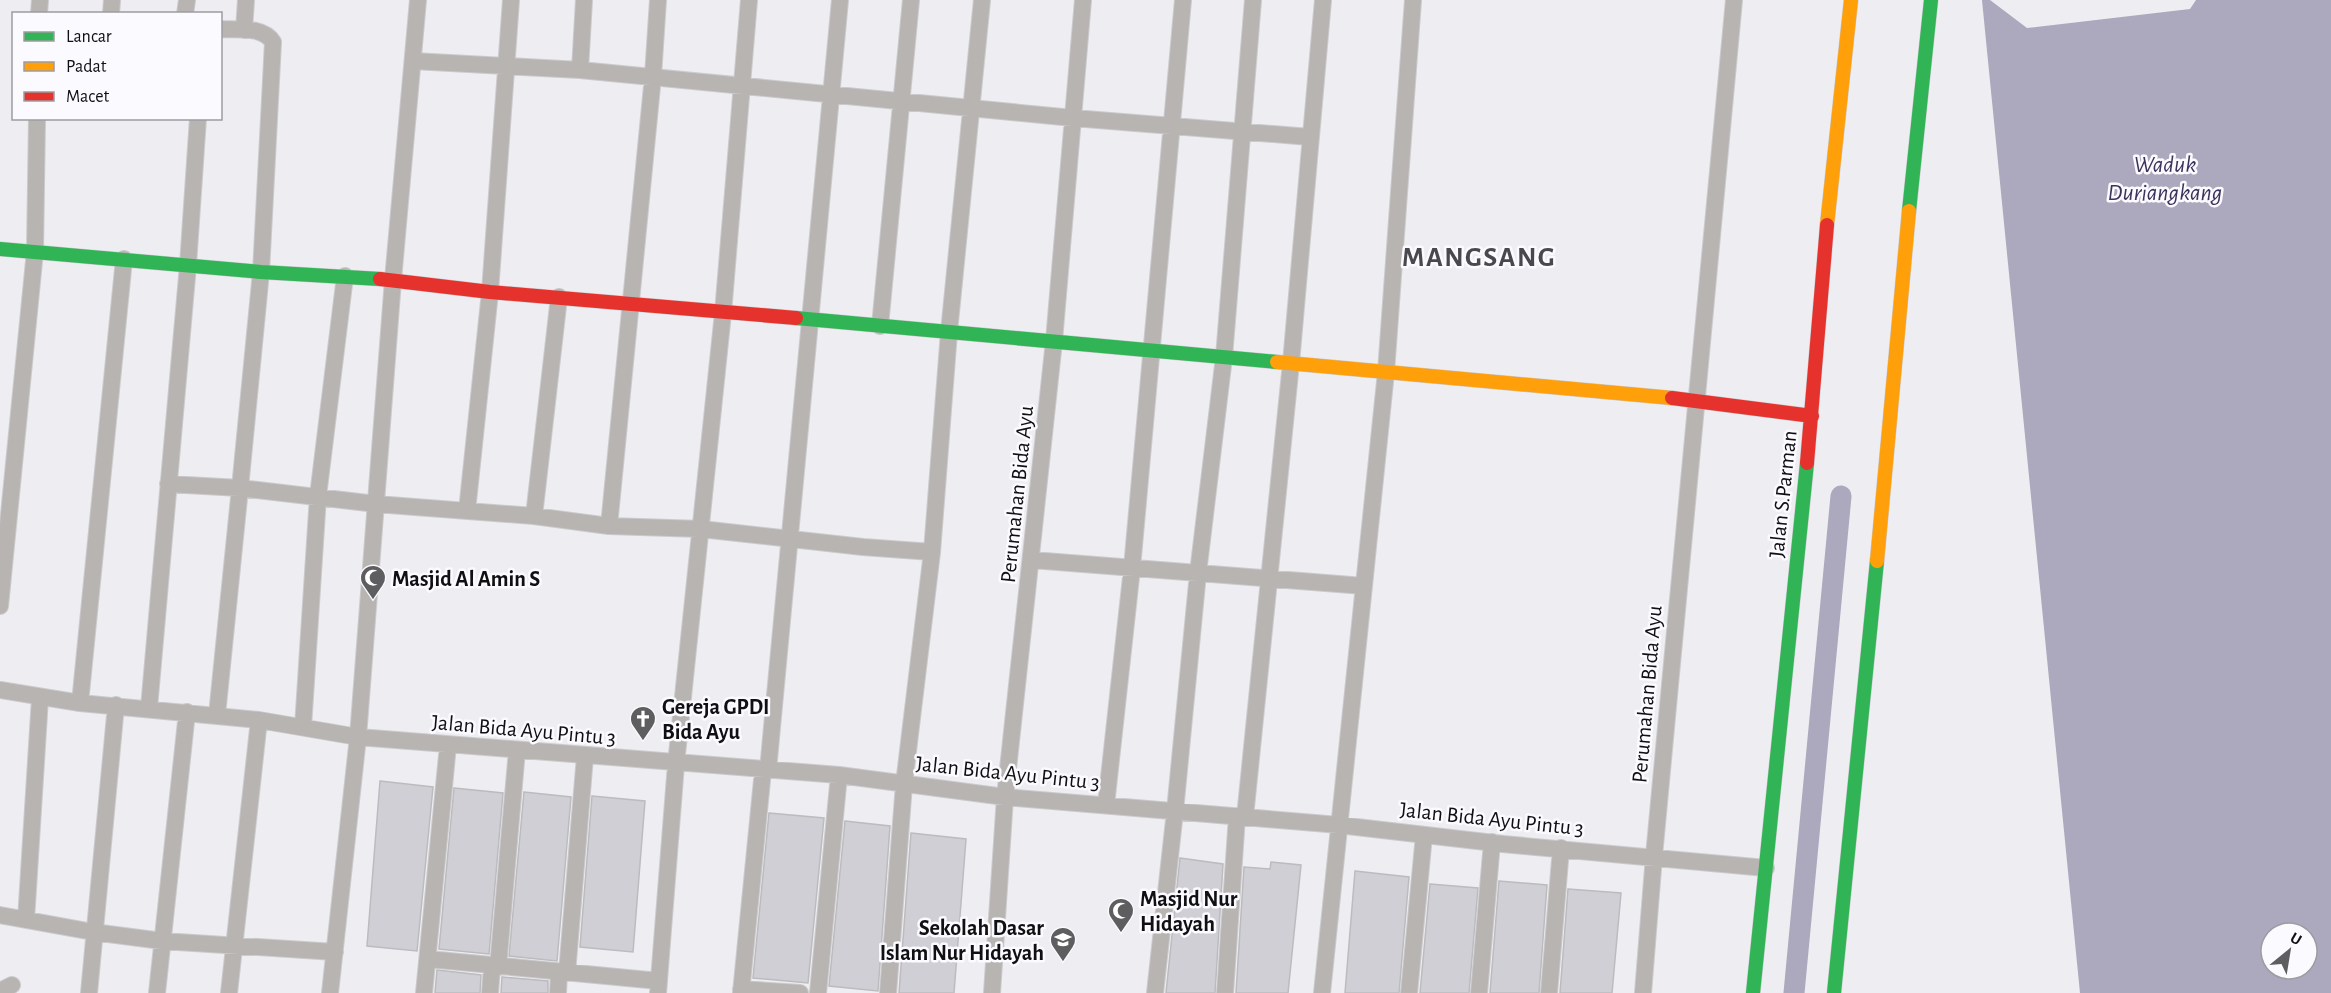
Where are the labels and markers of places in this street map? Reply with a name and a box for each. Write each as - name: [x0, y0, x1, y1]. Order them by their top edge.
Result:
- mosque icon: Masjid Al Amin S: [358, 563, 388, 601]
- place label: Masjid Al Amin S: [392, 568, 540, 591]
- place label: Gereja GPDI Bida Ayu: [662, 696, 770, 744]
- church icon: Gereja GPDI Bida Ayu: [628, 704, 658, 742]
- place label: Masjid Nur Hidayah: [1140, 888, 1238, 936]
- mosque icon: Masjid Nur Hidayah: [1106, 896, 1136, 934]
- place label: Sekolah Dasar Islam Nur Hidayah: [880, 917, 1044, 965]
- school or university icon: Sekolah Dasar Islam Nur Hidayah: [1048, 925, 1078, 963]

